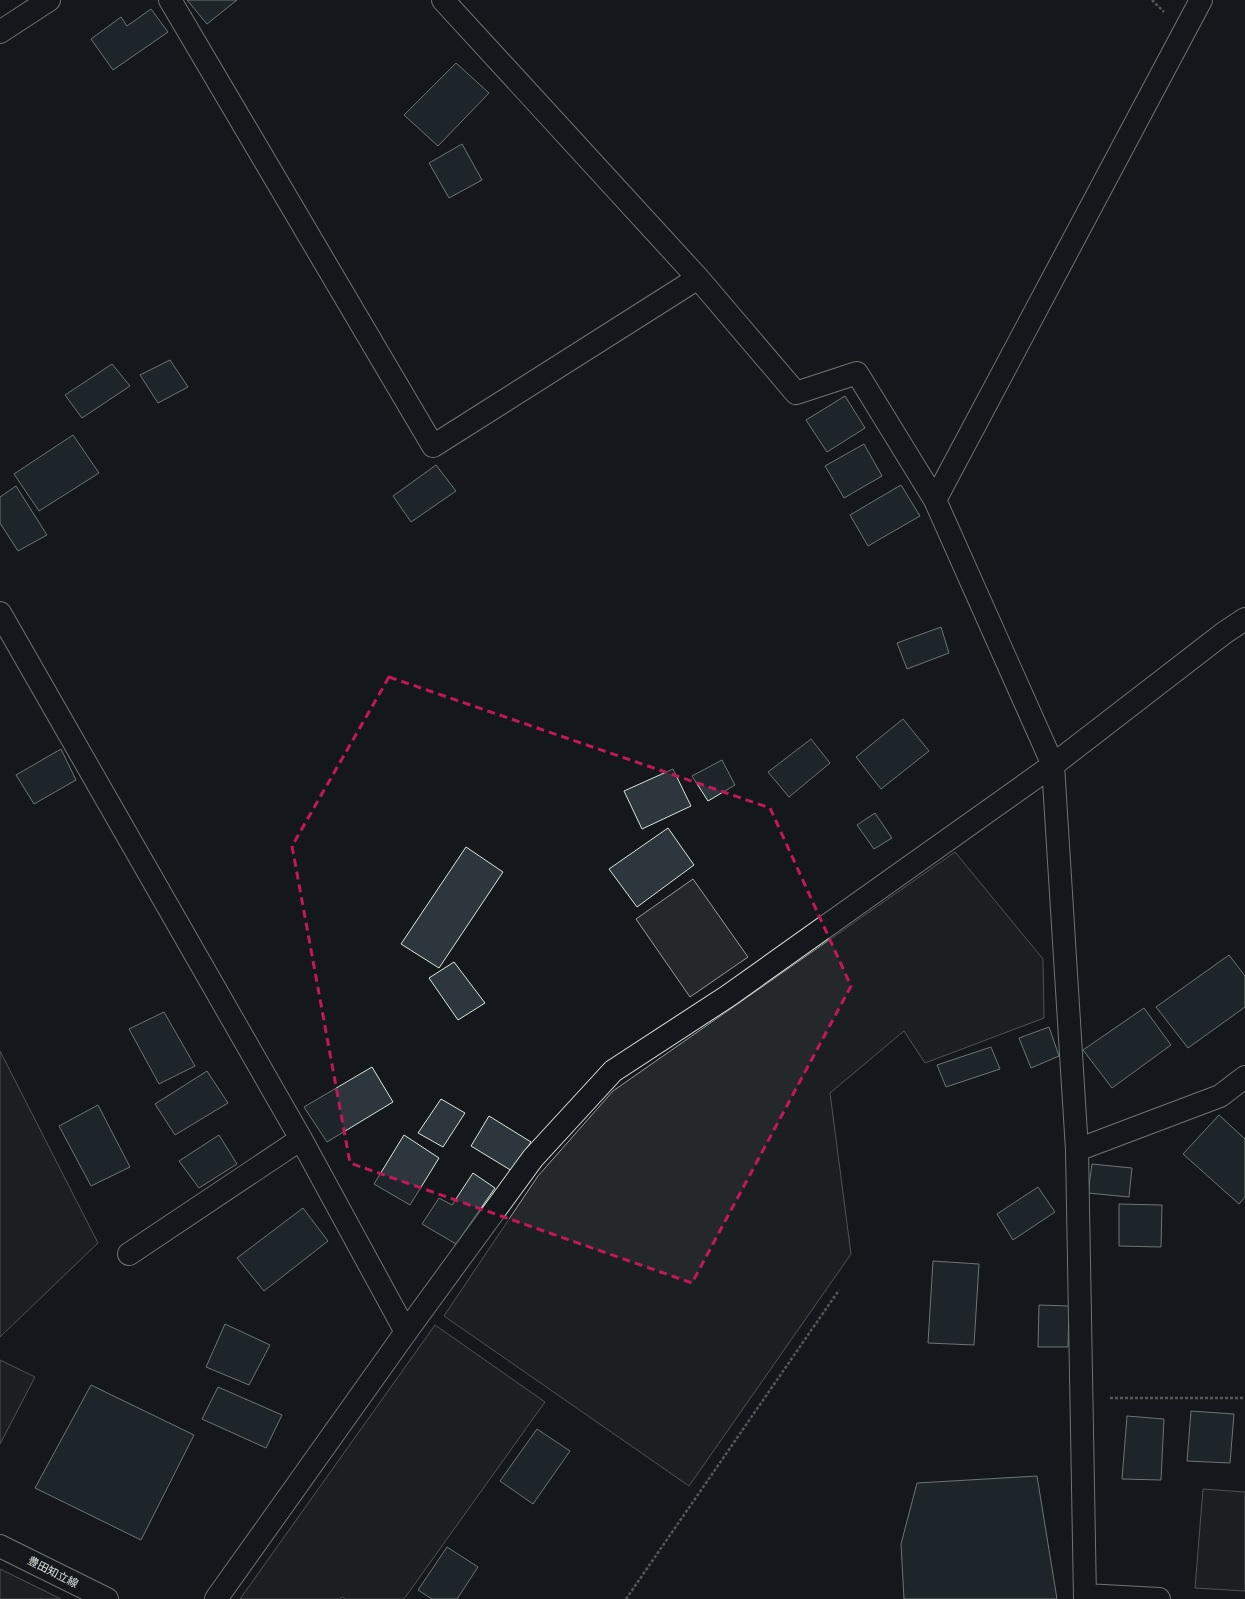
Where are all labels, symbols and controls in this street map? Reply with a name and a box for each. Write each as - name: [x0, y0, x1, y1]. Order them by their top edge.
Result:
- street label: 豊田知立線: [25, 1552, 81, 1591]

